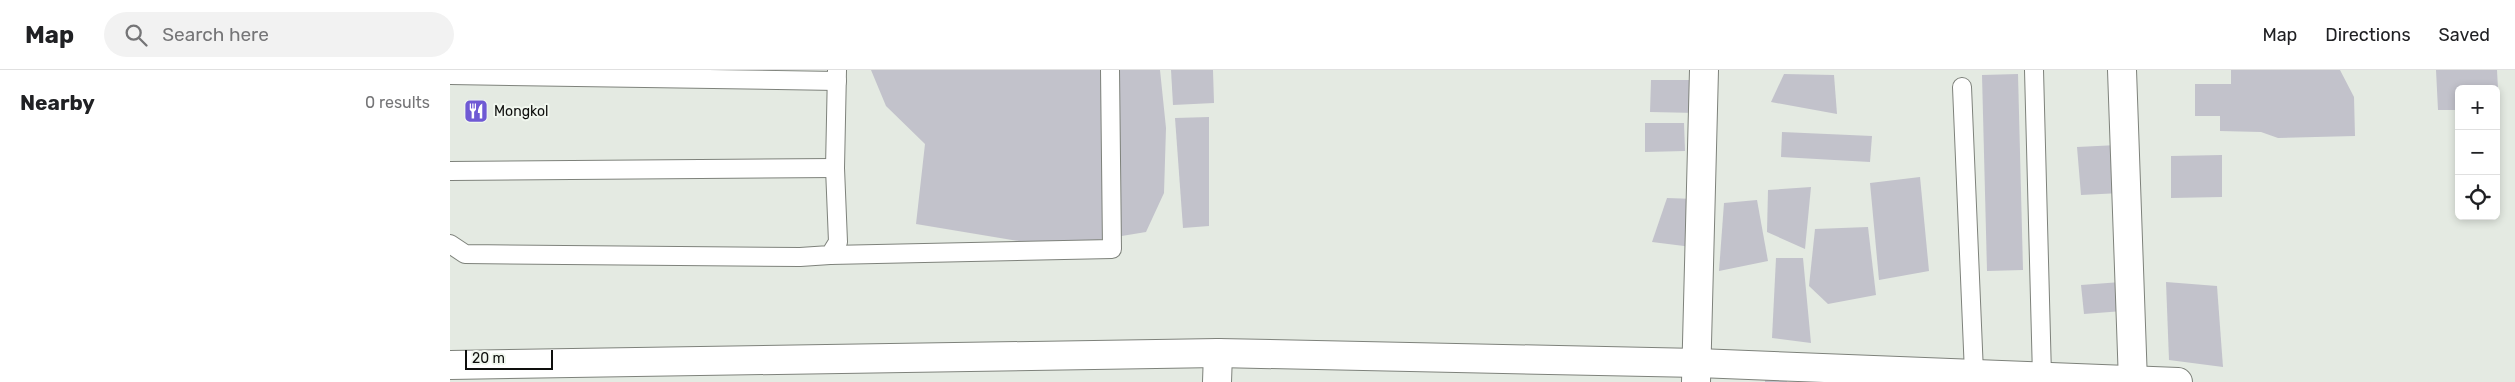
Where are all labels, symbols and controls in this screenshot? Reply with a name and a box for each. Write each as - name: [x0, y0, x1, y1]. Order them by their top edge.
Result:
- search box: [104, 12, 454, 57]
- text: Map: [25, 21, 74, 49]
- icon: search: [122, 21, 150, 49]
- text: Search here: [162, 23, 269, 46]
- text: Map: [2262, 24, 2297, 46]
- text: Directions: [2325, 24, 2411, 46]
- text: Saved: [2439, 24, 2490, 46]
- map controls: [2455, 85, 2500, 220]
- button: +: [2455, 85, 2500, 130]
- text: Nearby: [20, 90, 95, 115]
- text: 0 results: [365, 93, 430, 112]
- restaurant icon: Mongkol: [463, 98, 489, 124]
- place label: Mongkol: [494, 103, 548, 120]
- button: −: [2455, 130, 2500, 175]
- button: locate: [2455, 175, 2500, 220]
- scale bar: [465, 347, 552, 370]
- text: 20 m: [472, 350, 505, 367]

